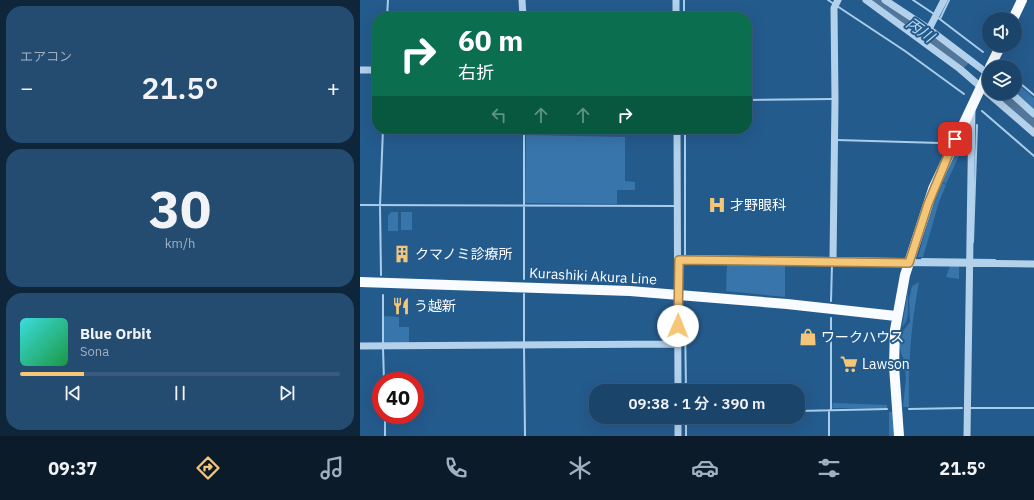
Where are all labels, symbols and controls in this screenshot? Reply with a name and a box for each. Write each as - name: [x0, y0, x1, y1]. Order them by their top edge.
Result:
- map controls: [982, 12, 1022, 100]
- button: sound: [982, 12, 1022, 52]
- water label: 丙川: [903, 13, 940, 47]
- text: 60 m: [458, 22, 523, 59]
- icon: right: [392, 28, 444, 80]
- text: エアコン: [20, 48, 72, 65]
- button: layers: [982, 60, 1022, 100]
- text: 右折: [458, 61, 494, 84]
- text: 21.5°: [141, 68, 219, 107]
- text: −: [20, 73, 33, 102]
- text: +: [327, 73, 340, 102]
- icon: left: [488, 104, 510, 126]
- icon: ahead: [530, 104, 552, 126]
- icon: ahead: [572, 104, 594, 126]
- icon: right: [614, 104, 636, 126]
- pin: [938, 122, 972, 156]
- icon: arrive: [944, 128, 966, 150]
- text: 30: [149, 175, 211, 242]
- hospital icon: 才野眼科: [707, 195, 727, 215]
- place label: 才野眼科: [730, 196, 786, 214]
- text: km/h: [165, 235, 195, 252]
- building icon: クマノミ診療所: [392, 244, 412, 264]
- place label: クマノミ診療所: [415, 245, 513, 263]
- street label: Kurashiki Akura Line: [529, 264, 658, 288]
- restaurant icon: う越新: [391, 296, 411, 316]
- place label: う越新: [414, 297, 456, 315]
- position arrow: [657, 305, 699, 347]
- text: Blue Orbit: [80, 324, 151, 343]
- shop icon: ワークハウス: [798, 327, 818, 347]
- place label: ワークハウス: [821, 328, 904, 346]
- text: Sona: [80, 343, 109, 360]
- supermarket icon: Lawson: [839, 354, 859, 374]
- place label: Lawson: [862, 355, 910, 373]
- speed limit sign: 40: [372, 372, 424, 424]
- icon: previous: [62, 382, 84, 404]
- icon: pause: [169, 382, 191, 404]
- icon: next: [276, 382, 298, 404]
- text: 09:38 · 1 分 · 390 m: [629, 394, 765, 413]
- icon: directions: [194, 454, 222, 482]
- icon: music: [318, 454, 346, 482]
- icon: phone: [442, 454, 470, 482]
- icon: climate: [566, 454, 594, 482]
- icon: car: [691, 454, 719, 482]
- icon: filters: [815, 454, 843, 482]
- text: 09:37: [48, 457, 97, 480]
- text: 21.5°: [939, 457, 986, 480]

